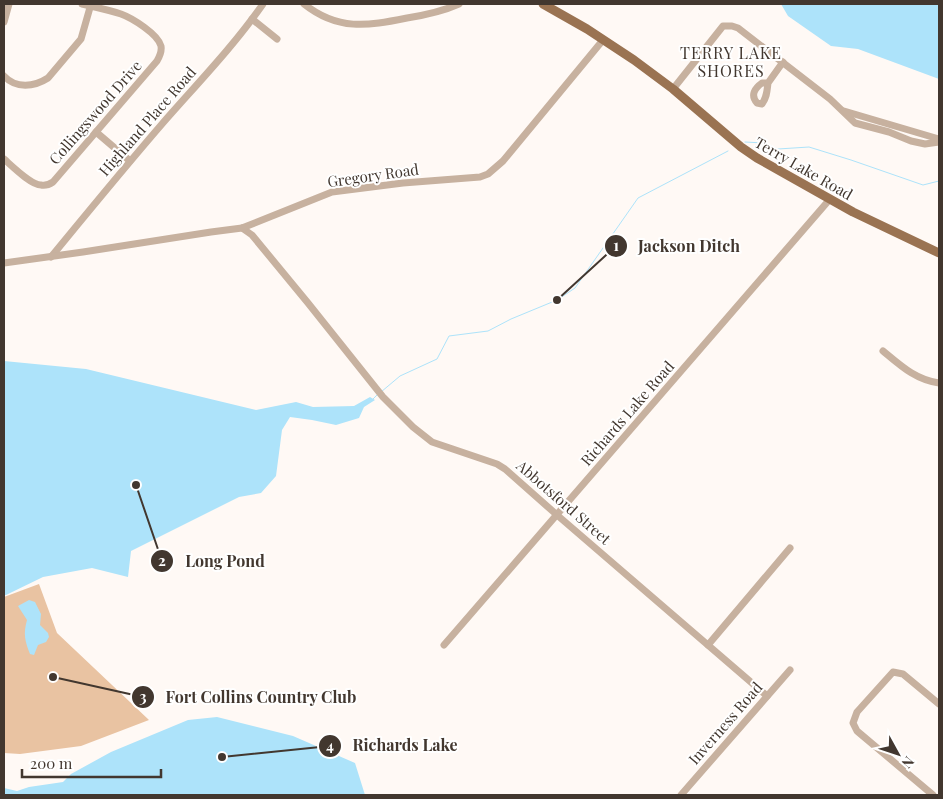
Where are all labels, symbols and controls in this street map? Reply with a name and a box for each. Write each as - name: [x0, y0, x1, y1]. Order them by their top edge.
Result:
- district label: TERRY LAKE SHORES: [680, 42, 782, 81]
- street label: Collingswood Drive: [44, 56, 146, 168]
- street label: Highland Place Road: [94, 62, 200, 180]
- street label: Terry Lake Road: [751, 132, 857, 204]
- street label: Gregory Road: [326, 159, 420, 191]
- callout: Jackson Ditch: [603, 230, 750, 261]
- text: 1: [613, 235, 619, 255]
- text: Jackson Ditch: [637, 235, 740, 256]
- street label: Richards Lake Road: [576, 356, 678, 470]
- street label: Abbotsford Street: [512, 455, 616, 549]
- callout: Long Pond: [150, 546, 274, 577]
- text: 2: [158, 550, 166, 570]
- text: Long Pond: [185, 550, 265, 571]
- street label: Inverness Road: [684, 677, 767, 768]
- callout: Fort Collins Country Club: [130, 682, 367, 713]
- text: 3: [139, 686, 147, 706]
- text: Fort Collins Country Club: [166, 686, 356, 707]
- north arrow: [873, 729, 923, 779]
- callout: Richards Lake: [317, 730, 467, 761]
- text: Richards Lake: [352, 734, 458, 755]
- text: 4: [326, 735, 334, 755]
- scale bar: [22, 746, 161, 778]
- text: 200 m: [30, 753, 73, 773]
- text: N: [898, 753, 919, 773]

